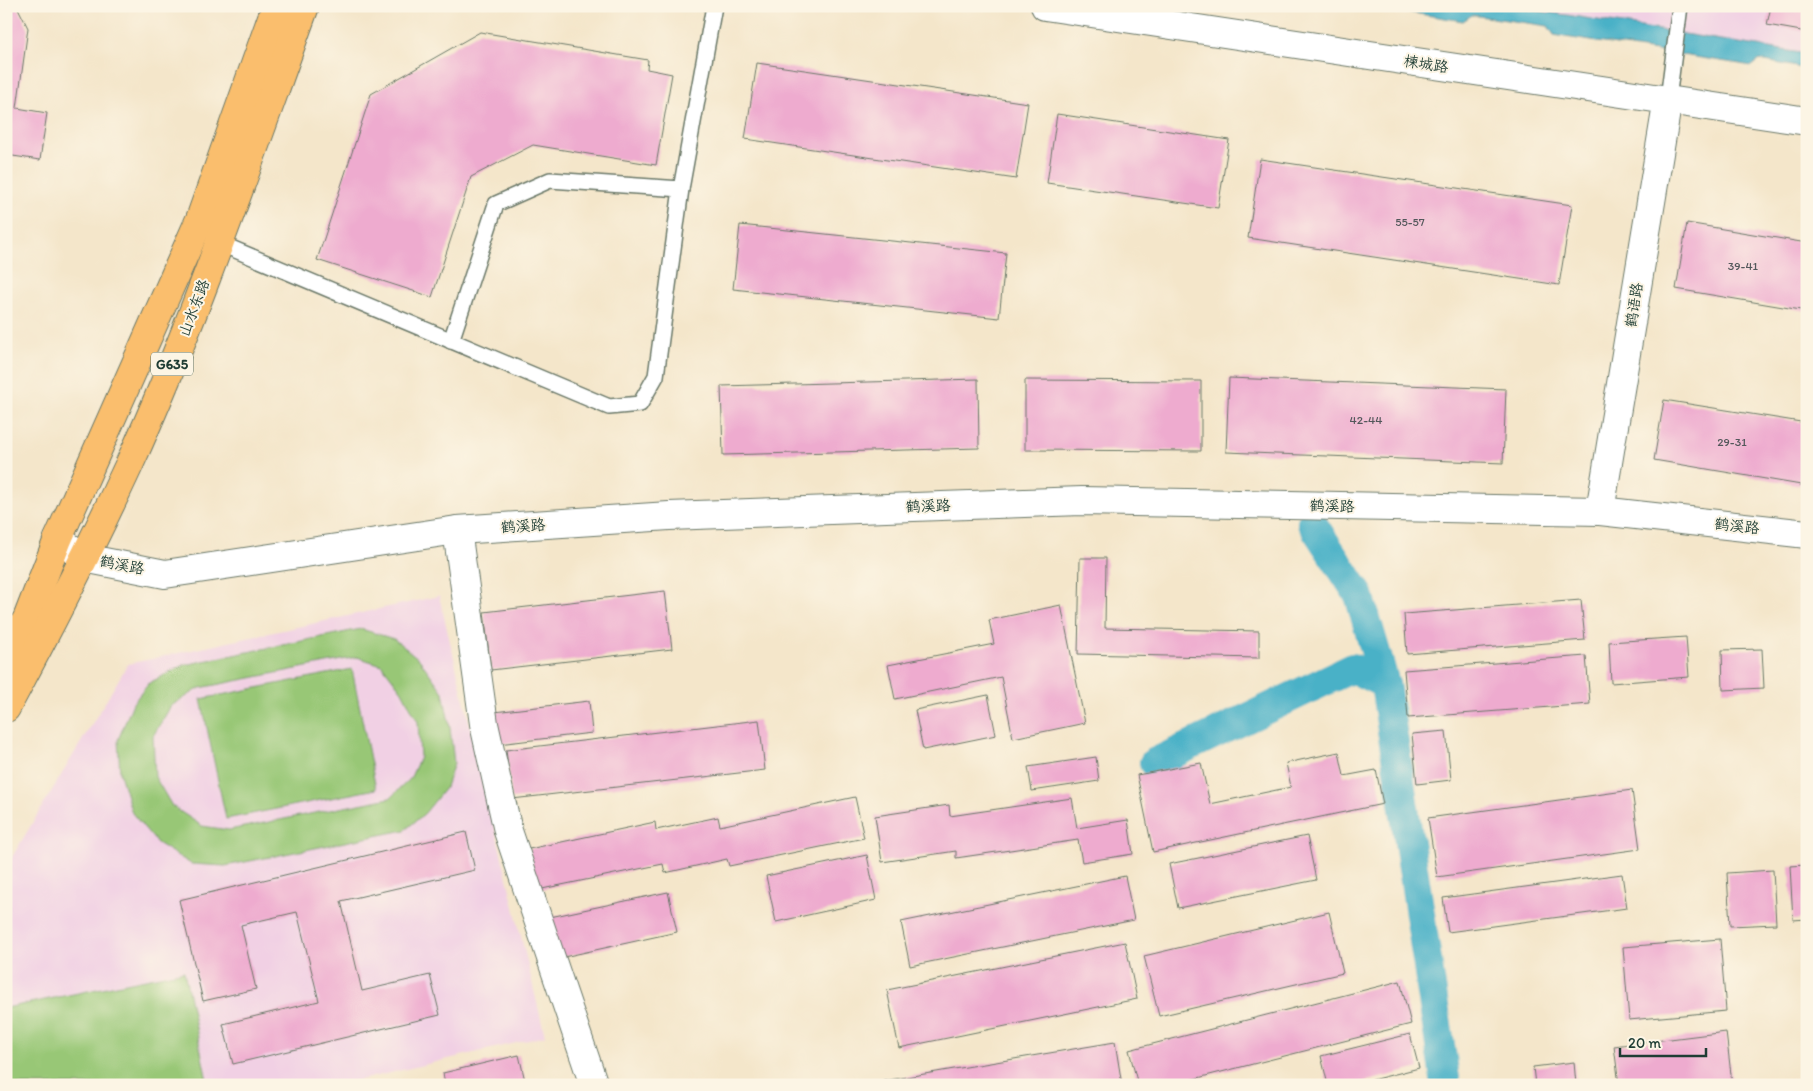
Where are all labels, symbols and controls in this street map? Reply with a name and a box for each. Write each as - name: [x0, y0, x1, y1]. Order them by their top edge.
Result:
- street label: 楝城路: [1402, 52, 1450, 76]
- house number: 55-57: [1395, 215, 1425, 229]
- house number: 39-41: [1728, 259, 1759, 273]
- street label: 山水东路: [175, 277, 213, 339]
- street label: 鹤语路: [1622, 281, 1646, 329]
- road number: G635: [151, 352, 193, 376]
- house number: 42-44: [1350, 413, 1382, 427]
- house number: 29-31: [1717, 435, 1747, 449]
- street label: 鹤溪路: [905, 496, 951, 516]
- street label: 鹤溪路: [1309, 497, 1355, 515]
- street label: 鹤溪路: [500, 515, 546, 537]
- street label: 鹤溪路: [1714, 515, 1760, 537]
- street label: 鹤溪路: [98, 552, 146, 578]
- scale bar: [1620, 1026, 1707, 1058]
- text: 20 m: [1628, 1034, 1662, 1052]

